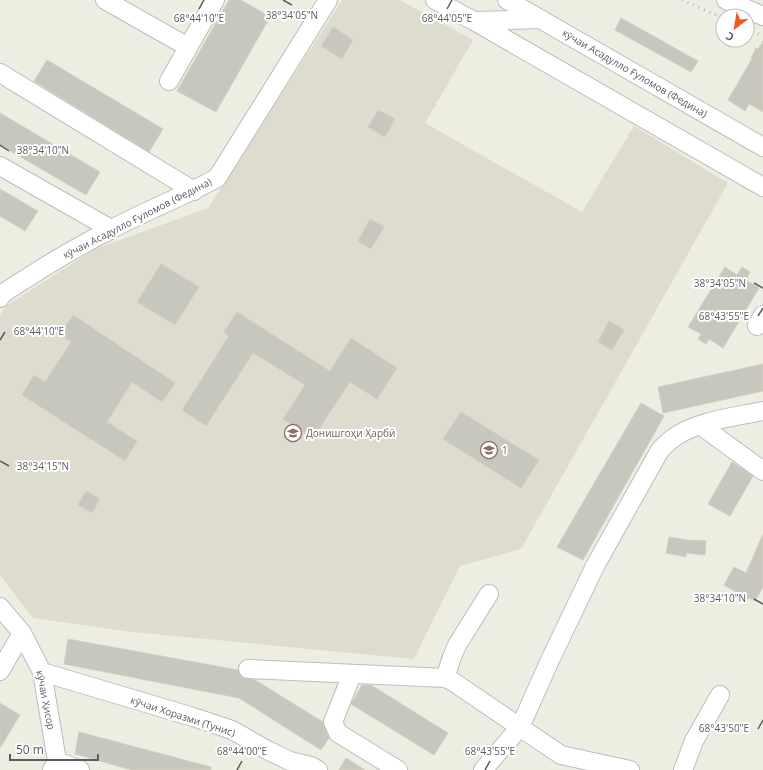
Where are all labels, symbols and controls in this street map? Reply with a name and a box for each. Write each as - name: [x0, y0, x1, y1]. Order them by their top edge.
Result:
- text: 38°34'05"N: [266, 8, 318, 22]
- north arrow: [715, 8, 755, 48]
- text: 68°44'10"E: [174, 11, 224, 25]
- text: 68°44'05"E: [422, 11, 472, 25]
- street label: кӯчаи Асадулло Ғуломов (Федина): [560, 26, 710, 120]
- text: С: [723, 29, 736, 45]
- text: 38°34'10"N: [17, 143, 69, 157]
- street label: кӯчаи Асадулло Ғуломов (Федина): [60, 174, 214, 262]
- text: 38°34'05"N: [694, 276, 746, 290]
- text: 68°43'55"E: [699, 309, 749, 323]
- text: 68°44'10"E: [14, 324, 64, 338]
- school or university icon: Донишгоҳи Ҳарбӣ: [283, 423, 303, 443]
- place label: Донишгоҳи Ҳарбӣ: [306, 426, 395, 440]
- school or university icon: 1: [479, 440, 499, 460]
- place label: 1: [502, 443, 508, 457]
- text: 38°34'15"N: [17, 459, 69, 473]
- text: 38°34'10"N: [694, 591, 746, 605]
- street label: кӯчаи Ҳисор: [33, 669, 59, 731]
- street label: кӯчаи Хоразми (Тунис): [129, 692, 237, 740]
- text: 68°43'50"E: [699, 721, 749, 735]
- scale bar: [10, 736, 98, 762]
- text: 50 m: [16, 741, 44, 758]
- text: 68°44'00"E: [217, 744, 267, 758]
- text: 68°43'55"E: [465, 744, 515, 758]

